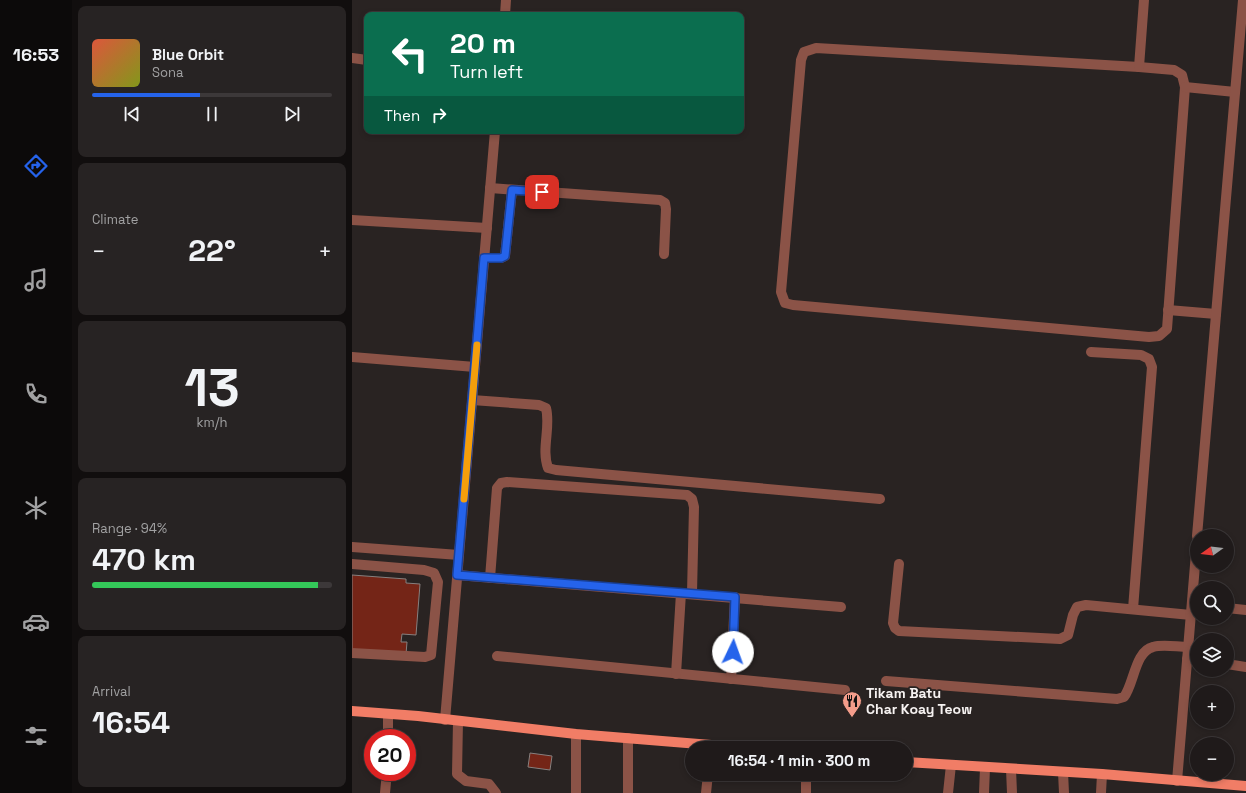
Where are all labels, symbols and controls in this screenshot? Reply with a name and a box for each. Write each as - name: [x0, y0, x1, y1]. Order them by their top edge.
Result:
- text: 20 m: [450, 25, 516, 61]
- icon: left: [384, 28, 436, 80]
- text: 16:53: [13, 43, 59, 66]
- text: Blue Orbit: [152, 45, 224, 64]
- text: Turn left: [450, 60, 523, 83]
- text: Sona: [152, 64, 183, 81]
- icon: previous: [121, 103, 143, 125]
- icon: pause: [201, 103, 223, 125]
- icon: next: [281, 103, 303, 125]
- icon: right: [428, 104, 450, 126]
- text: Then: [384, 106, 420, 125]
- icon: directions: [22, 152, 50, 180]
- pin: [525, 175, 559, 209]
- icon: arrive: [531, 181, 553, 203]
- text: Climate: [92, 211, 138, 228]
- text: 22°: [188, 231, 236, 270]
- text: −: [92, 237, 106, 265]
- text: +: [318, 237, 332, 265]
- icon: music: [22, 266, 50, 294]
- text: 13: [184, 355, 240, 421]
- icon: phone: [22, 380, 50, 408]
- text: km/h: [197, 414, 227, 431]
- icon: climate: [22, 494, 50, 522]
- text: Range · 94%: [92, 520, 167, 537]
- north arrow: [1190, 529, 1234, 573]
- map controls: [1190, 529, 1234, 781]
- text: 470 km: [92, 540, 196, 579]
- button: search: [1190, 581, 1234, 625]
- icon: car: [22, 608, 50, 636]
- position arrow: [712, 631, 754, 673]
- button: layers: [1190, 633, 1234, 677]
- text: Arrival: [92, 683, 131, 700]
- place label: Tikam Batu Char Koay Teow: [866, 684, 972, 718]
- button: +: [1190, 685, 1234, 729]
- restaurant icon: Tikam Batu Char Koay Teow: [841, 690, 863, 718]
- text: 16:54: [92, 703, 170, 742]
- icon: filters: [22, 722, 50, 750]
- speed limit sign: 20: [364, 729, 416, 781]
- button: −: [1190, 737, 1234, 781]
- text: 16:54 · 1 min · 300 m: [728, 751, 870, 770]

